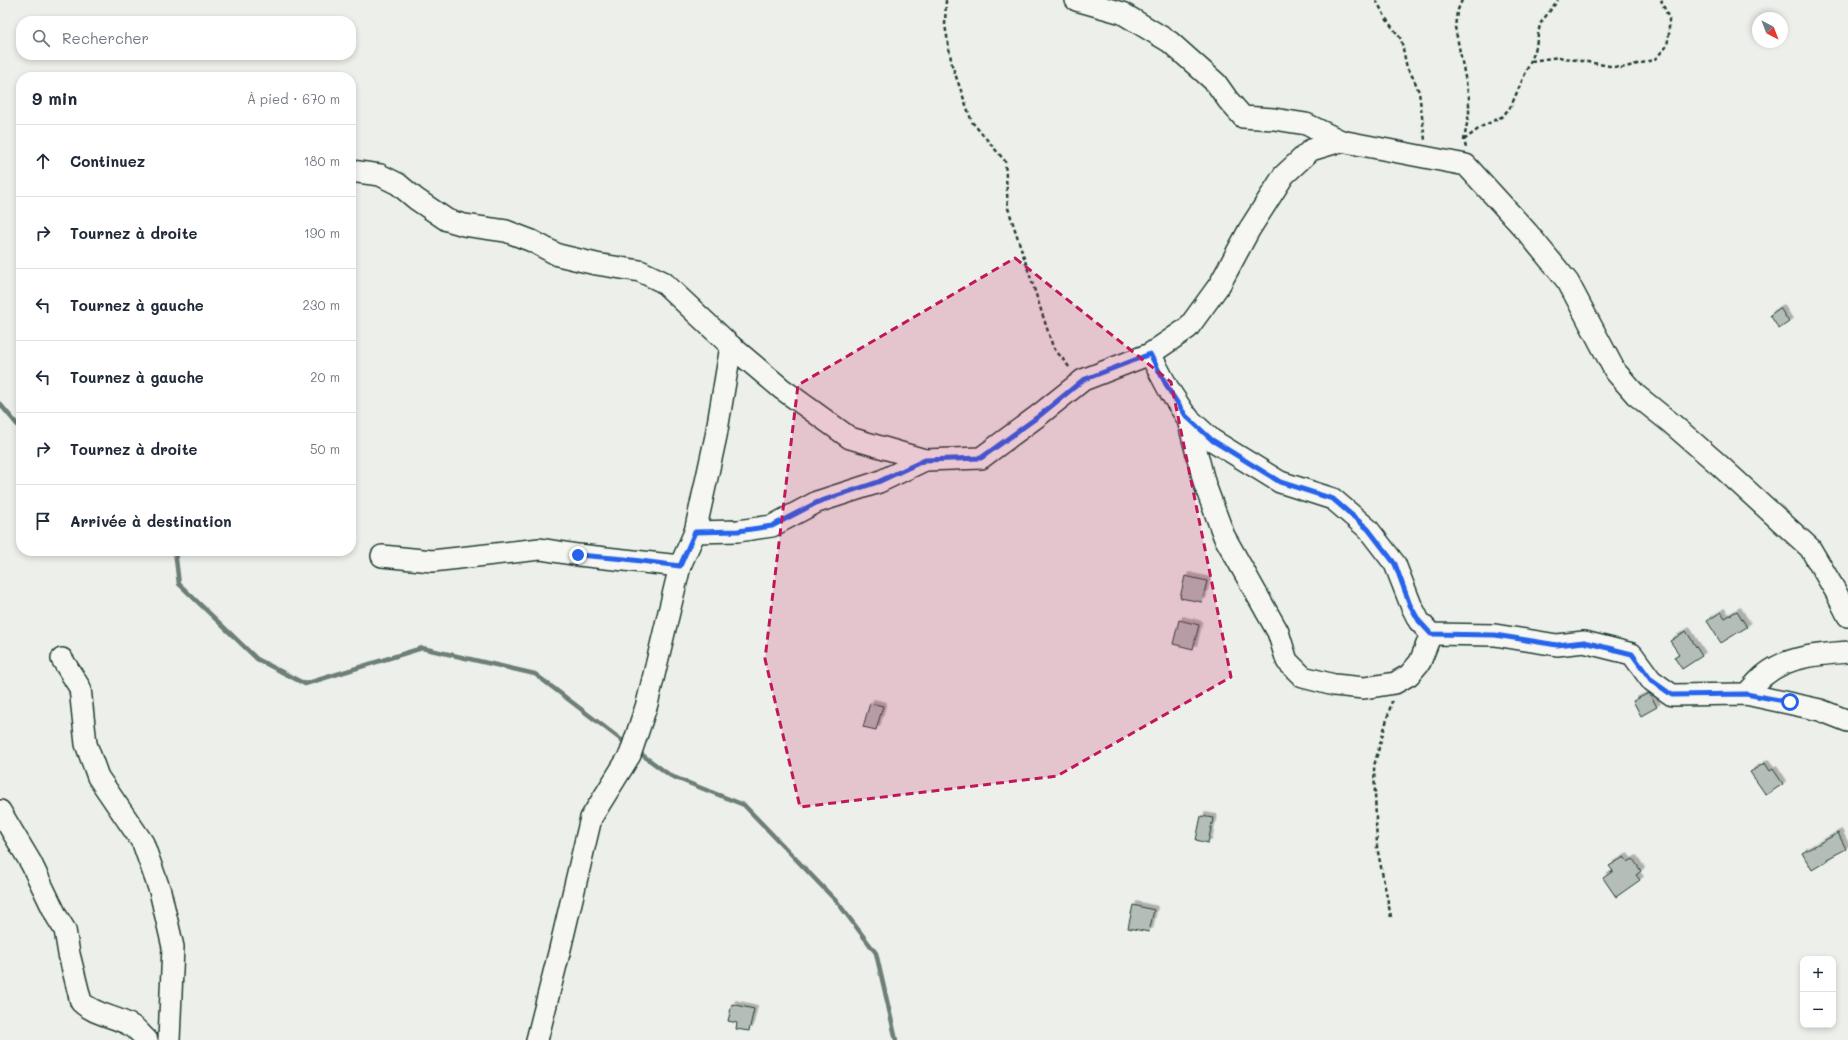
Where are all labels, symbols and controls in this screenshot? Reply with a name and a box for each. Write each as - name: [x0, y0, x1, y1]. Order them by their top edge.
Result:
- north arrow: [1752, 12, 1788, 48]
- search box: [16, 16, 356, 60]
- icon: search: [30, 27, 52, 49]
- text: Rechercher: [62, 28, 149, 48]
- text: 9 min: [32, 87, 77, 109]
- text: À pied · 670 m: [247, 90, 340, 107]
- icon: ahead: [32, 150, 54, 172]
- text: Continuez: [70, 151, 145, 171]
- text: 180 m: [304, 152, 340, 169]
- icon: right: [32, 222, 54, 244]
- text: Tournez à droite: [70, 223, 198, 243]
- text: 190 m: [304, 224, 340, 241]
- icon: left: [32, 294, 54, 316]
- text: Tournez à gauche: [70, 295, 204, 315]
- text: 230 m: [303, 296, 340, 313]
- icon: left: [32, 366, 54, 388]
- text: Tournez à gauche: [70, 367, 204, 387]
- text: 20 m: [310, 368, 340, 385]
- icon: right: [32, 438, 54, 460]
- text: Tournez à droite: [70, 439, 198, 459]
- text: 50 m: [310, 440, 340, 457]
- icon: arrive: [32, 510, 54, 532]
- text: Arrivée à destination: [70, 511, 232, 531]
- route end: [569, 546, 587, 564]
- route start: [1781, 693, 1799, 711]
- map controls: [1800, 956, 1836, 1028]
- button: +: [1800, 956, 1836, 992]
- button: −: [1800, 992, 1836, 1028]

